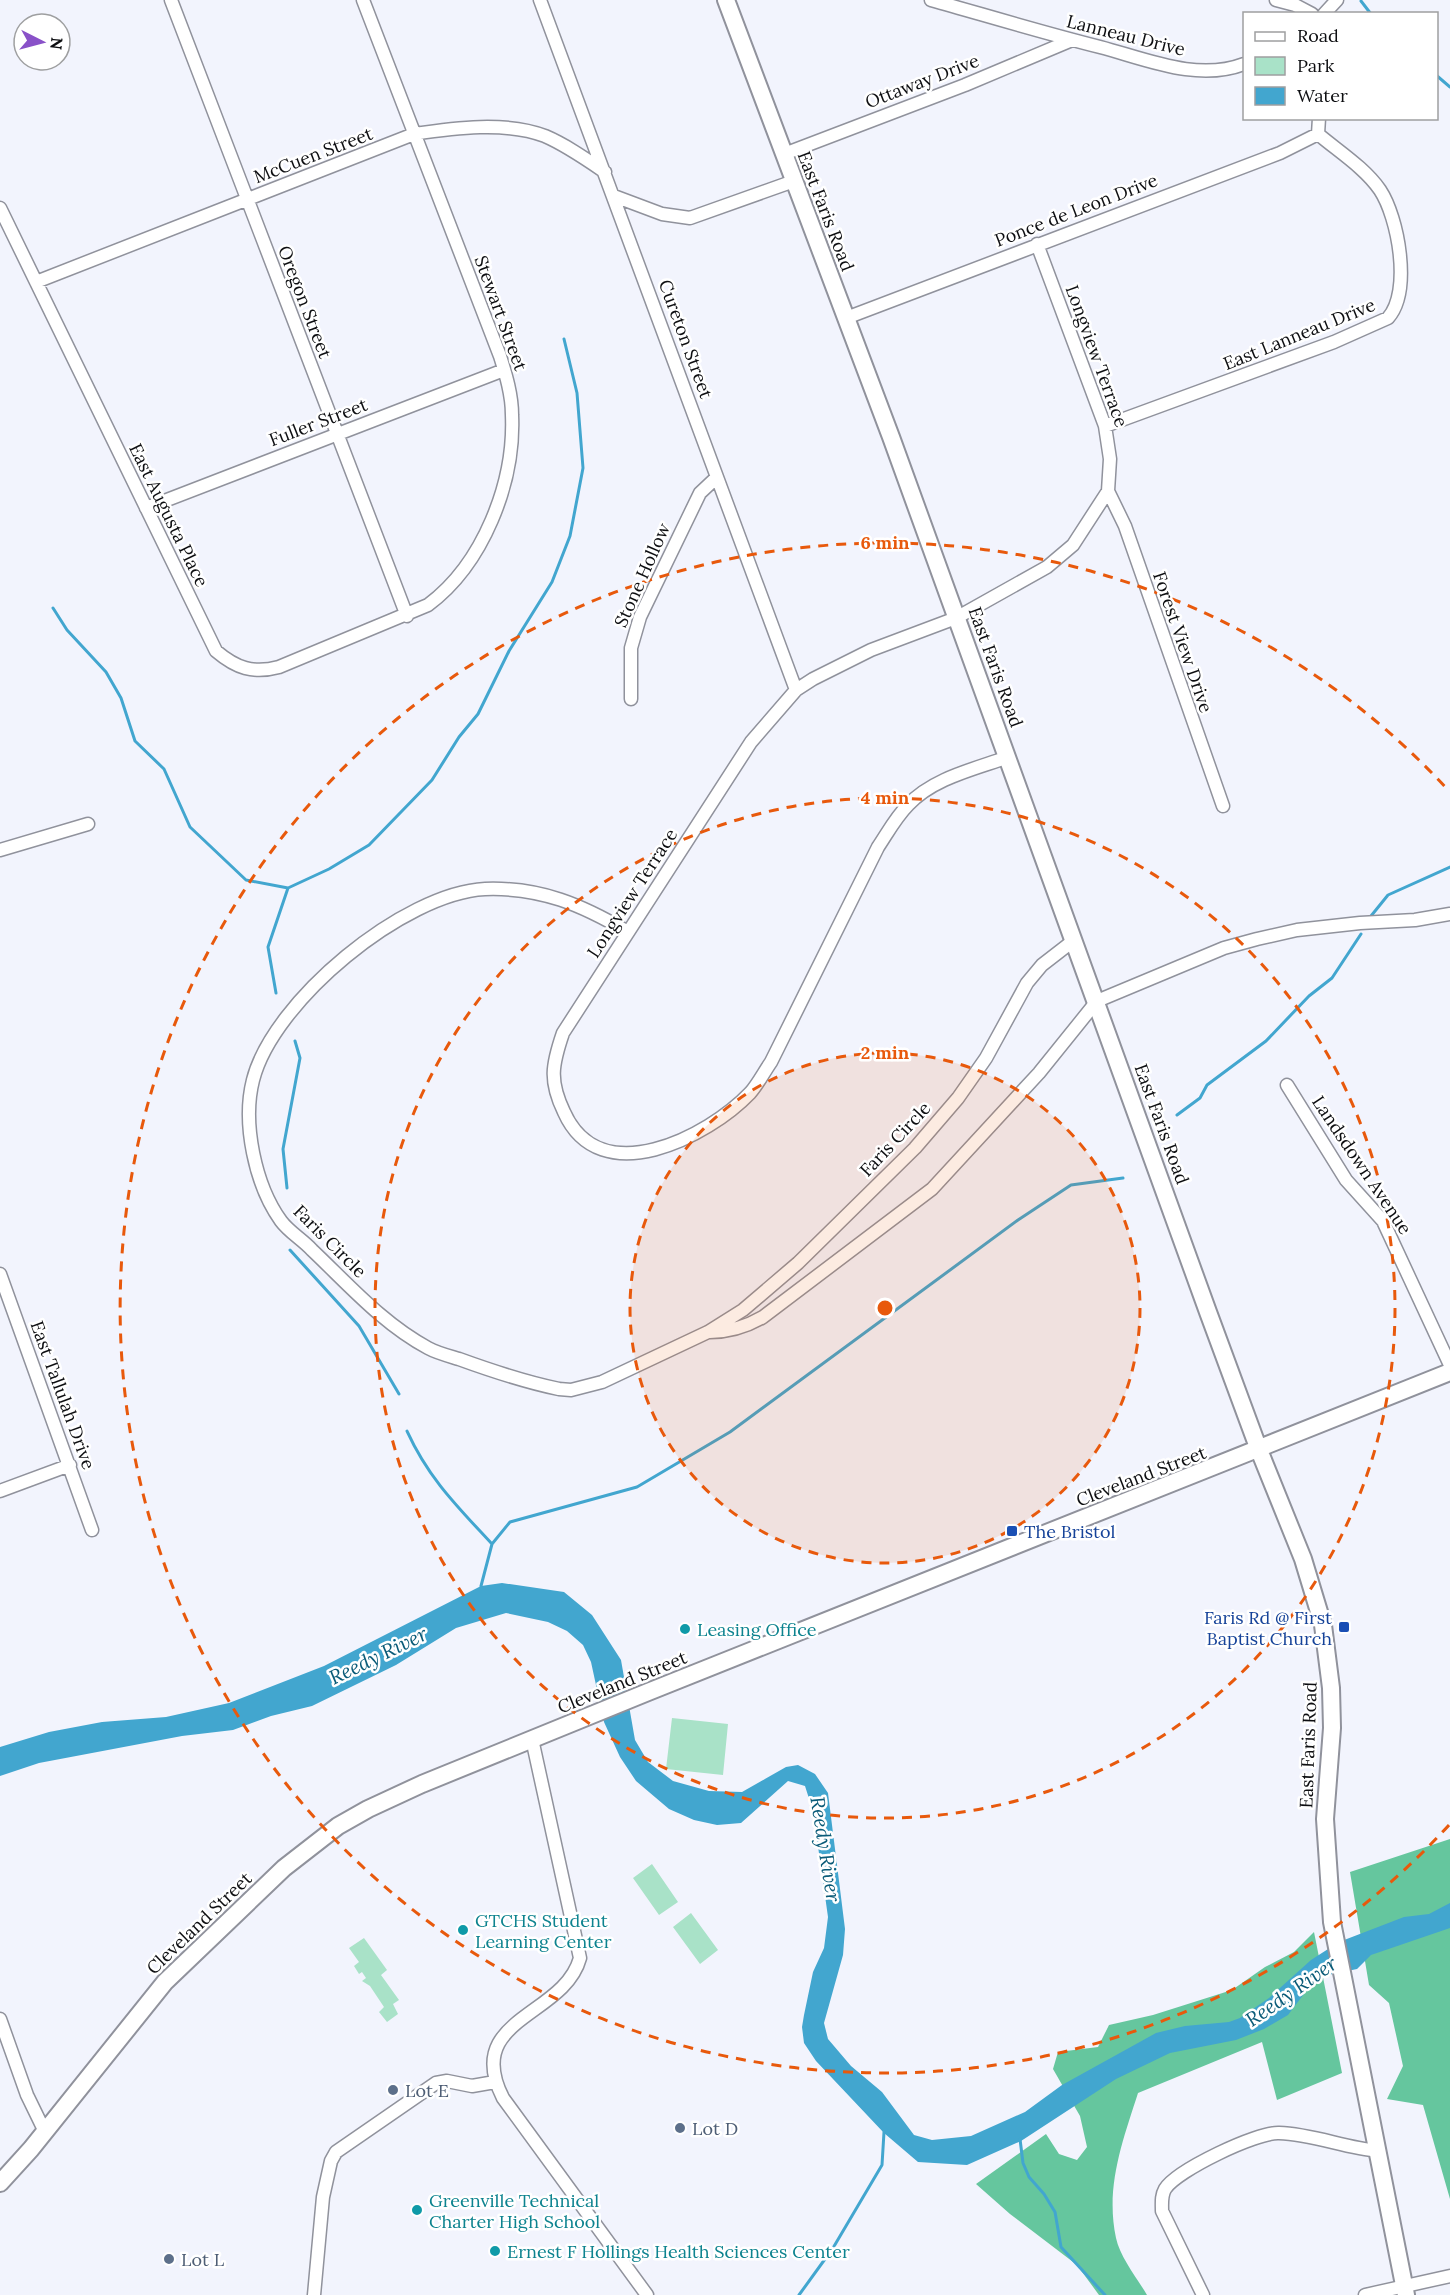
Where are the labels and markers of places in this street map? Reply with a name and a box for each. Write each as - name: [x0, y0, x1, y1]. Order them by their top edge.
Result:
- centre of rings: [875, 1298, 895, 1318]
- place label: The Bristol: [1024, 1520, 1116, 1543]
- marker: The Bristol: [1005, 1524, 1019, 1538]
- place label: Faris Rd @ First Baptist Church: [1204, 1606, 1332, 1650]
- place label: Leasing Office: [697, 1618, 817, 1641]
- marker: Faris Rd @ First Baptist Church: [1337, 1620, 1351, 1634]
- marker: Leasing Office: [678, 1622, 692, 1636]
- place label: GTCHS Student Learning Center: [475, 1909, 612, 1953]
- marker: GTCHS Student Learning Center: [456, 1923, 470, 1937]
- place label: Lot E: [405, 2079, 449, 2102]
- marker: Lot E: [386, 2083, 400, 2097]
- place label: Lot D: [692, 2117, 738, 2140]
- marker: Lot D: [673, 2121, 687, 2135]
- place label: Greenville Technical Charter High School: [429, 2189, 600, 2233]
- marker: Greenville Technical Charter High School: [410, 2203, 424, 2217]
- place label: Ernest F Hollings Health Sciences Center: [507, 2240, 850, 2263]
- marker: Ernest F Hollings Health Sciences Center: [488, 2244, 502, 2258]
- place label: Lot L: [181, 2248, 225, 2271]
- marker: Lot L: [162, 2252, 176, 2266]

